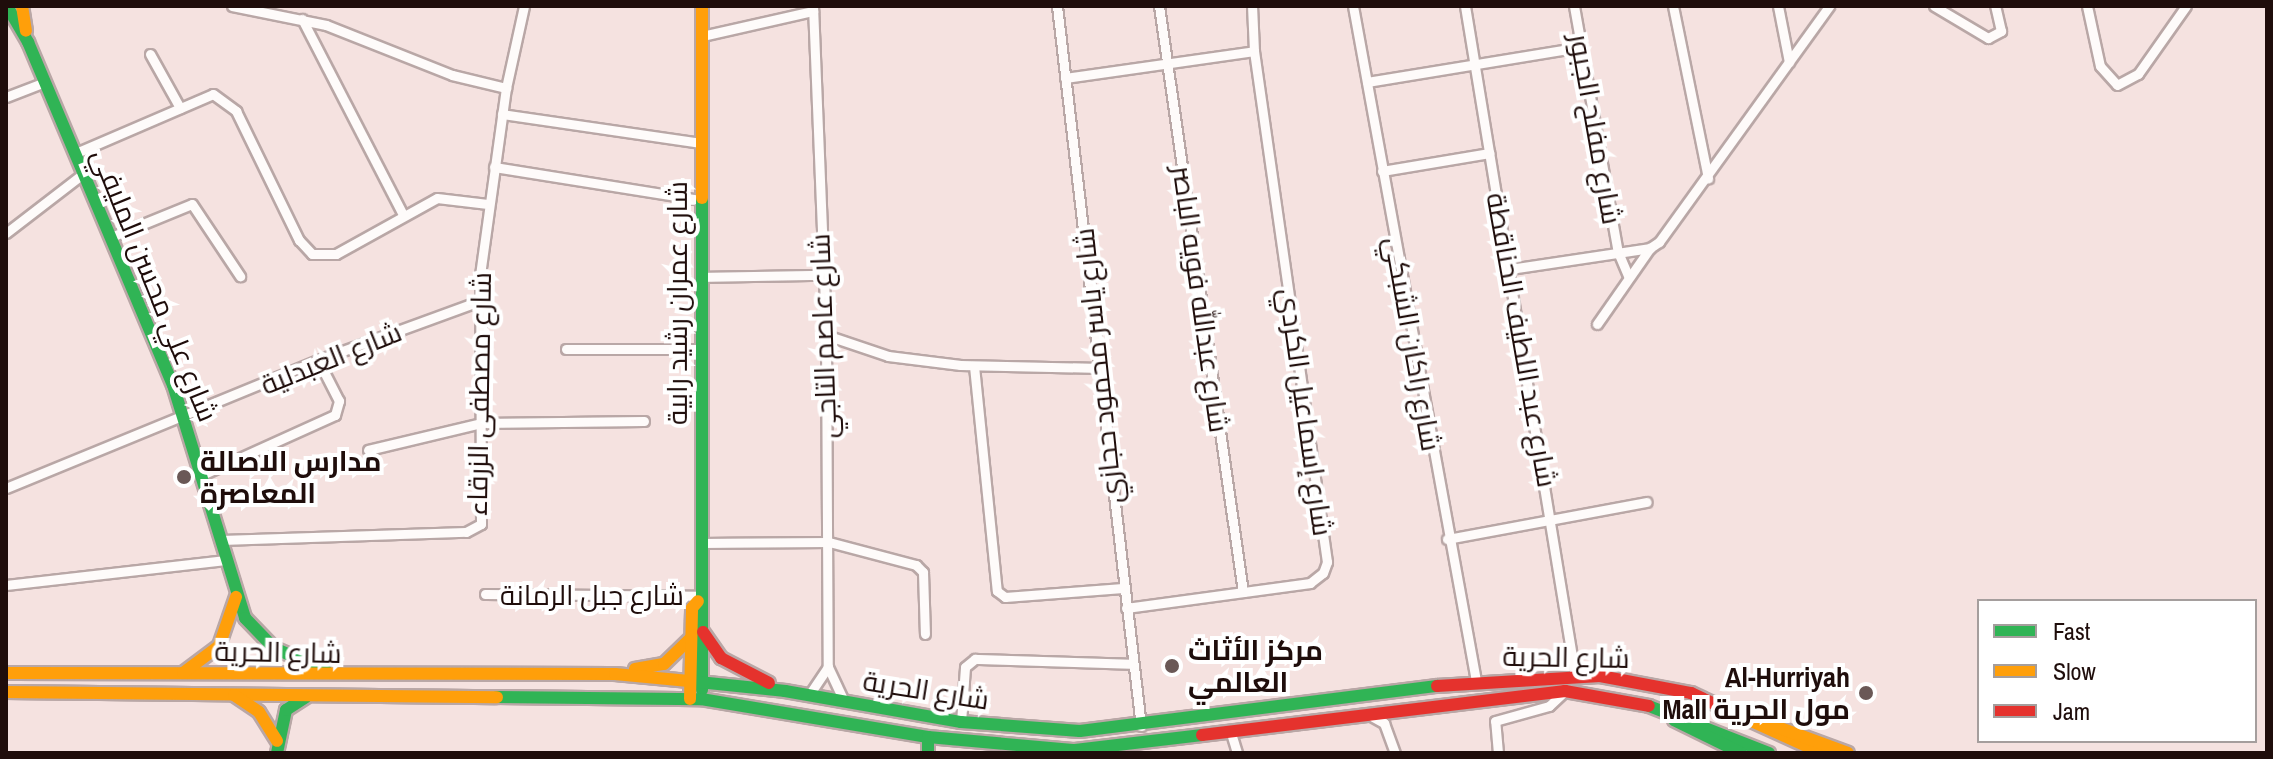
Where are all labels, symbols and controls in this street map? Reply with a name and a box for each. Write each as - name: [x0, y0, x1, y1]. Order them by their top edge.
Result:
- street label: شارع مفلح الجبور: [1563, 31, 1629, 227]
- street label: شارع علي محسن المليفي: [85, 144, 225, 426]
- street label: شارع عبدالله فويه الباصر: [1166, 163, 1236, 435]
- street label: شارع عمران رشيد رابية: [660, 181, 694, 425]
- street label: شارع عبد اللطيف الحناقطة: [1480, 190, 1564, 490]
- street label: شارع ياسر محمود حجازي: [1067, 227, 1129, 505]
- street label: شارع عاصم التاجي: [803, 233, 843, 439]
- street label: شارع راكان الشبكي: [1378, 234, 1448, 454]
- street label: شارع مصطفى الزرقاء: [460, 272, 498, 516]
- street label: شارع إسماعيل الكردي: [1272, 286, 1340, 538]
- street label: شارع العبدلية: [256, 315, 406, 401]
- place label: مدارس الاصالة المعاصرة: [200, 444, 381, 510]
- marker: مدارس الاصالة المعاصرة: [175, 468, 193, 486]
- street label: شارع جبل الرمانة: [500, 578, 684, 612]
- legend: [1977, 599, 2257, 743]
- text: Fast: [2053, 615, 2090, 647]
- place label: مركز الأثاث العالمي: [1188, 633, 1323, 699]
- street label: شارع الحرية: [214, 634, 342, 670]
- street label: شارع الحرية: [1502, 639, 1630, 675]
- text: Slow: [2053, 655, 2096, 687]
- marker: مركز الأثاث العالمي: [1163, 657, 1181, 675]
- place label: ِAl-Hurriyah Mall مول الحرية: [1663, 660, 1850, 726]
- street label: شارع الحرية: [861, 663, 991, 717]
- marker: ِAl-Hurriyah Mall مول الحرية: [1857, 684, 1875, 702]
- text: Jam: [2053, 695, 2090, 727]

